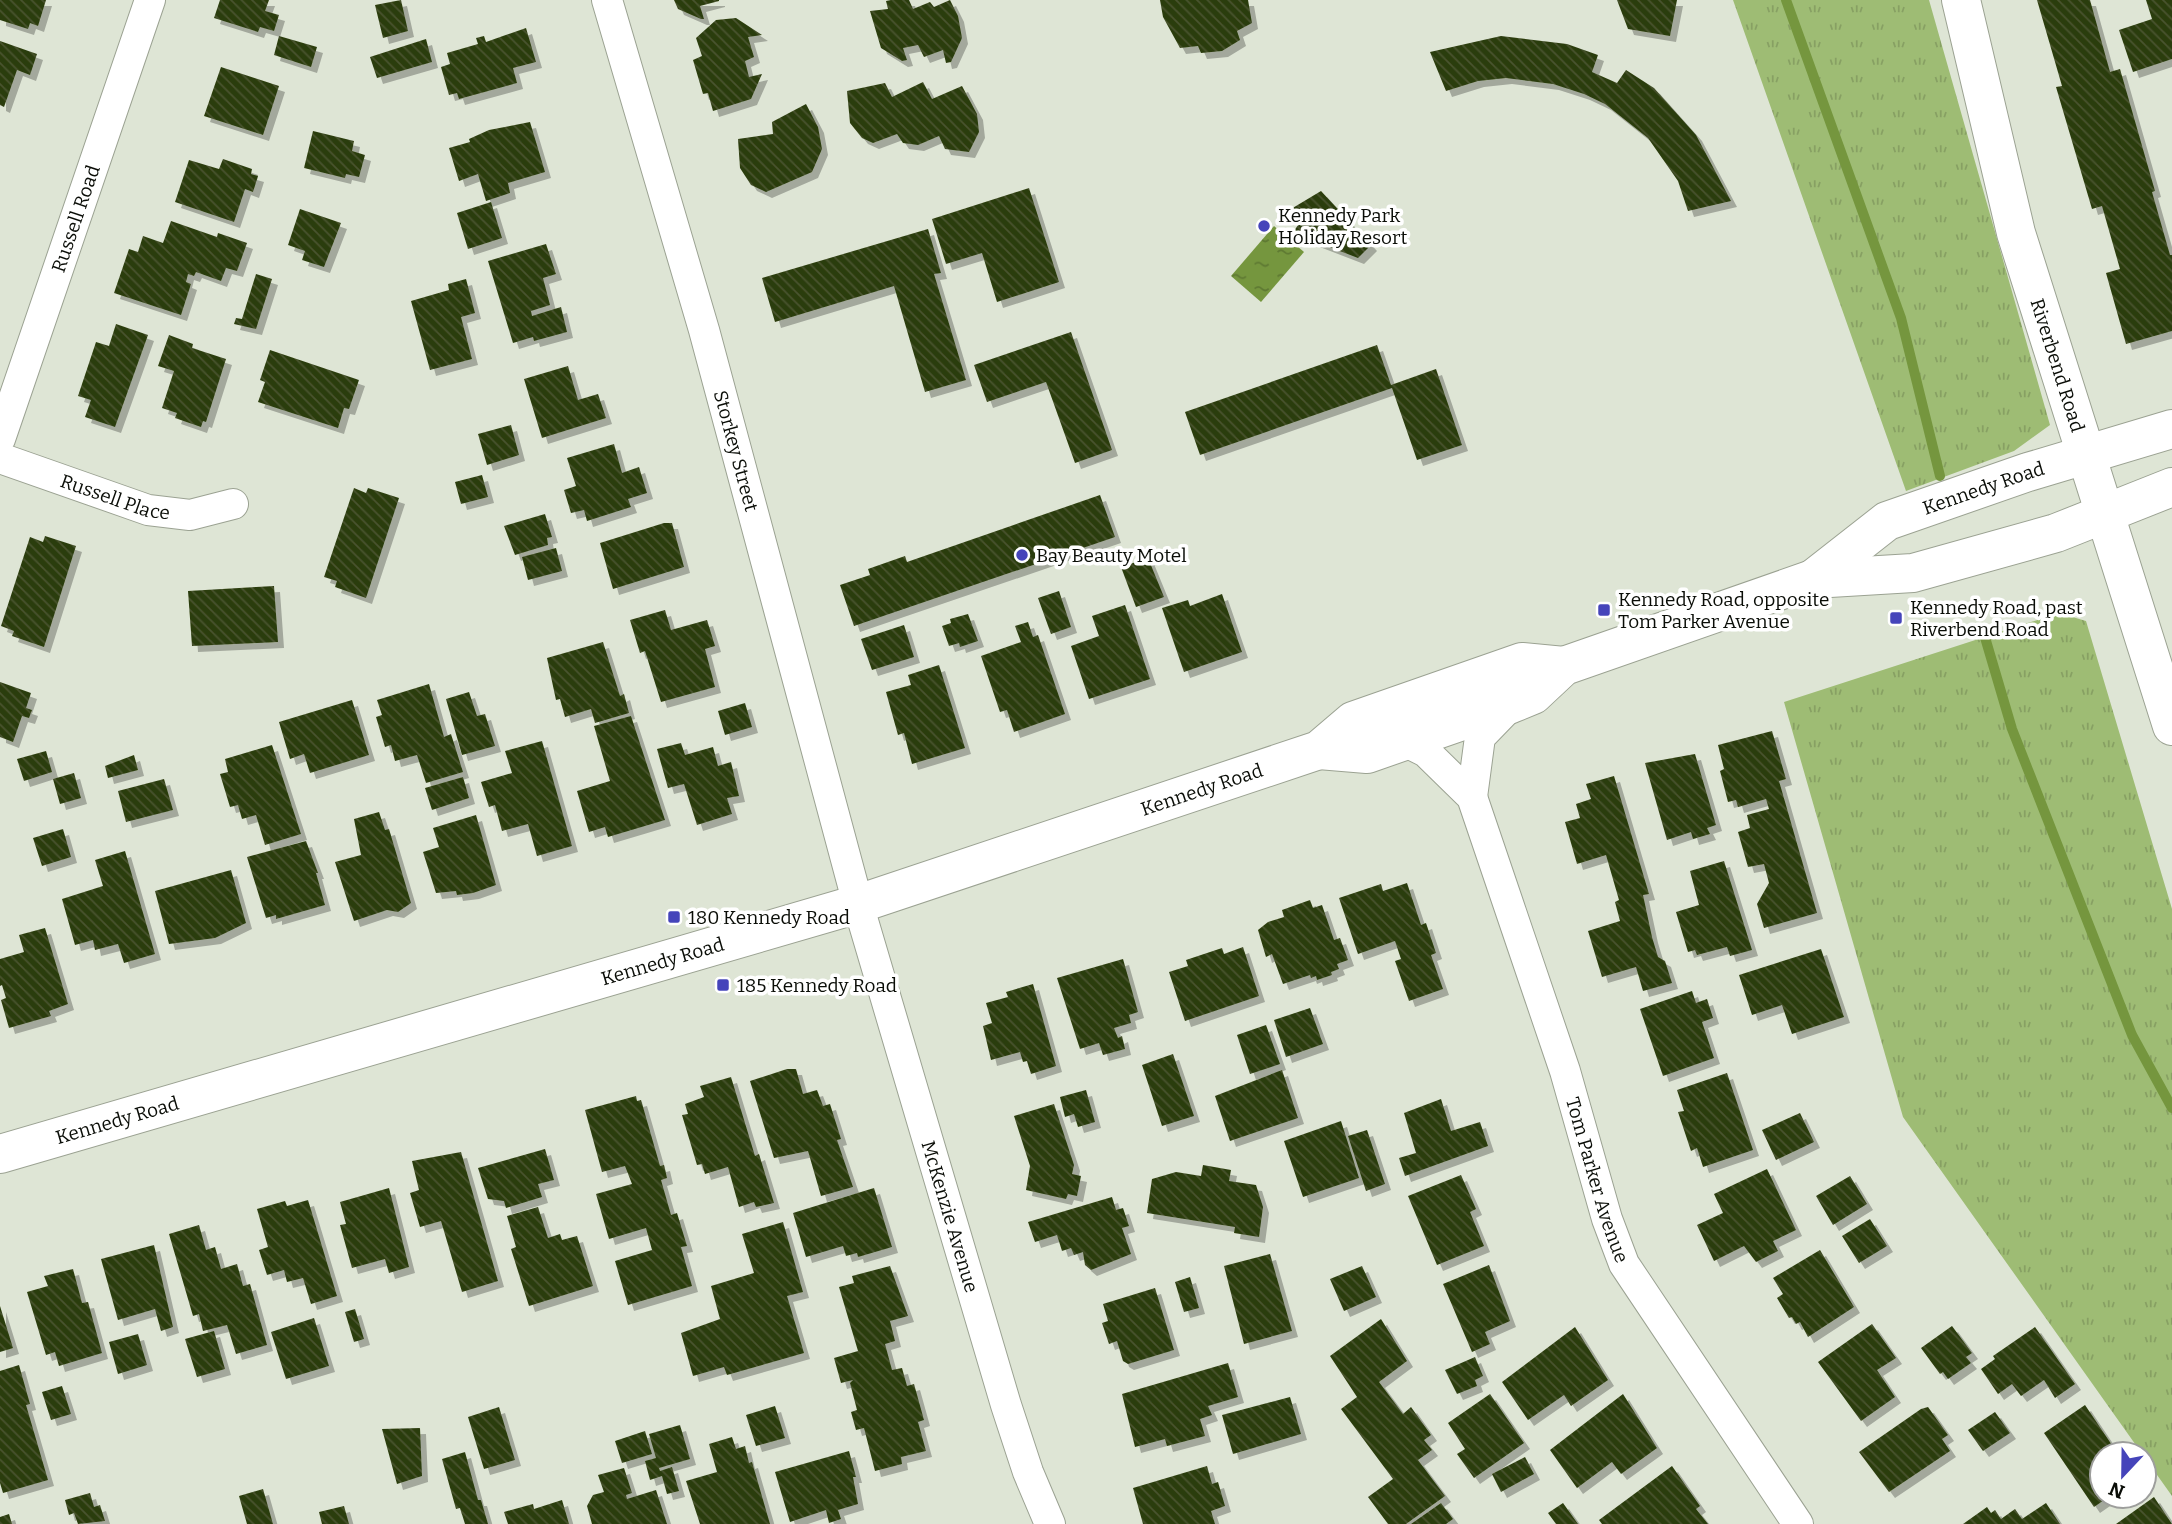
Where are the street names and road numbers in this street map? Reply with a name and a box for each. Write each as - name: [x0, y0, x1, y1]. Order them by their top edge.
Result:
- street label: Russell Road: [46, 162, 104, 275]
- street label: Riverbend Road: [2026, 295, 2090, 435]
- street label: Storkey Street: [709, 388, 764, 514]
- street label: Kennedy Road: [1920, 456, 2047, 519]
- street label: Russell Place: [58, 469, 171, 524]
- street label: Kennedy Road: [1138, 758, 1266, 820]
- street label: Kennedy Road: [598, 932, 727, 990]
- street label: Kennedy Road: [53, 1091, 181, 1149]
- street label: Tom Parker Avenue: [1562, 1095, 1634, 1266]
- street label: McKenzie Avenue: [917, 1138, 984, 1295]

